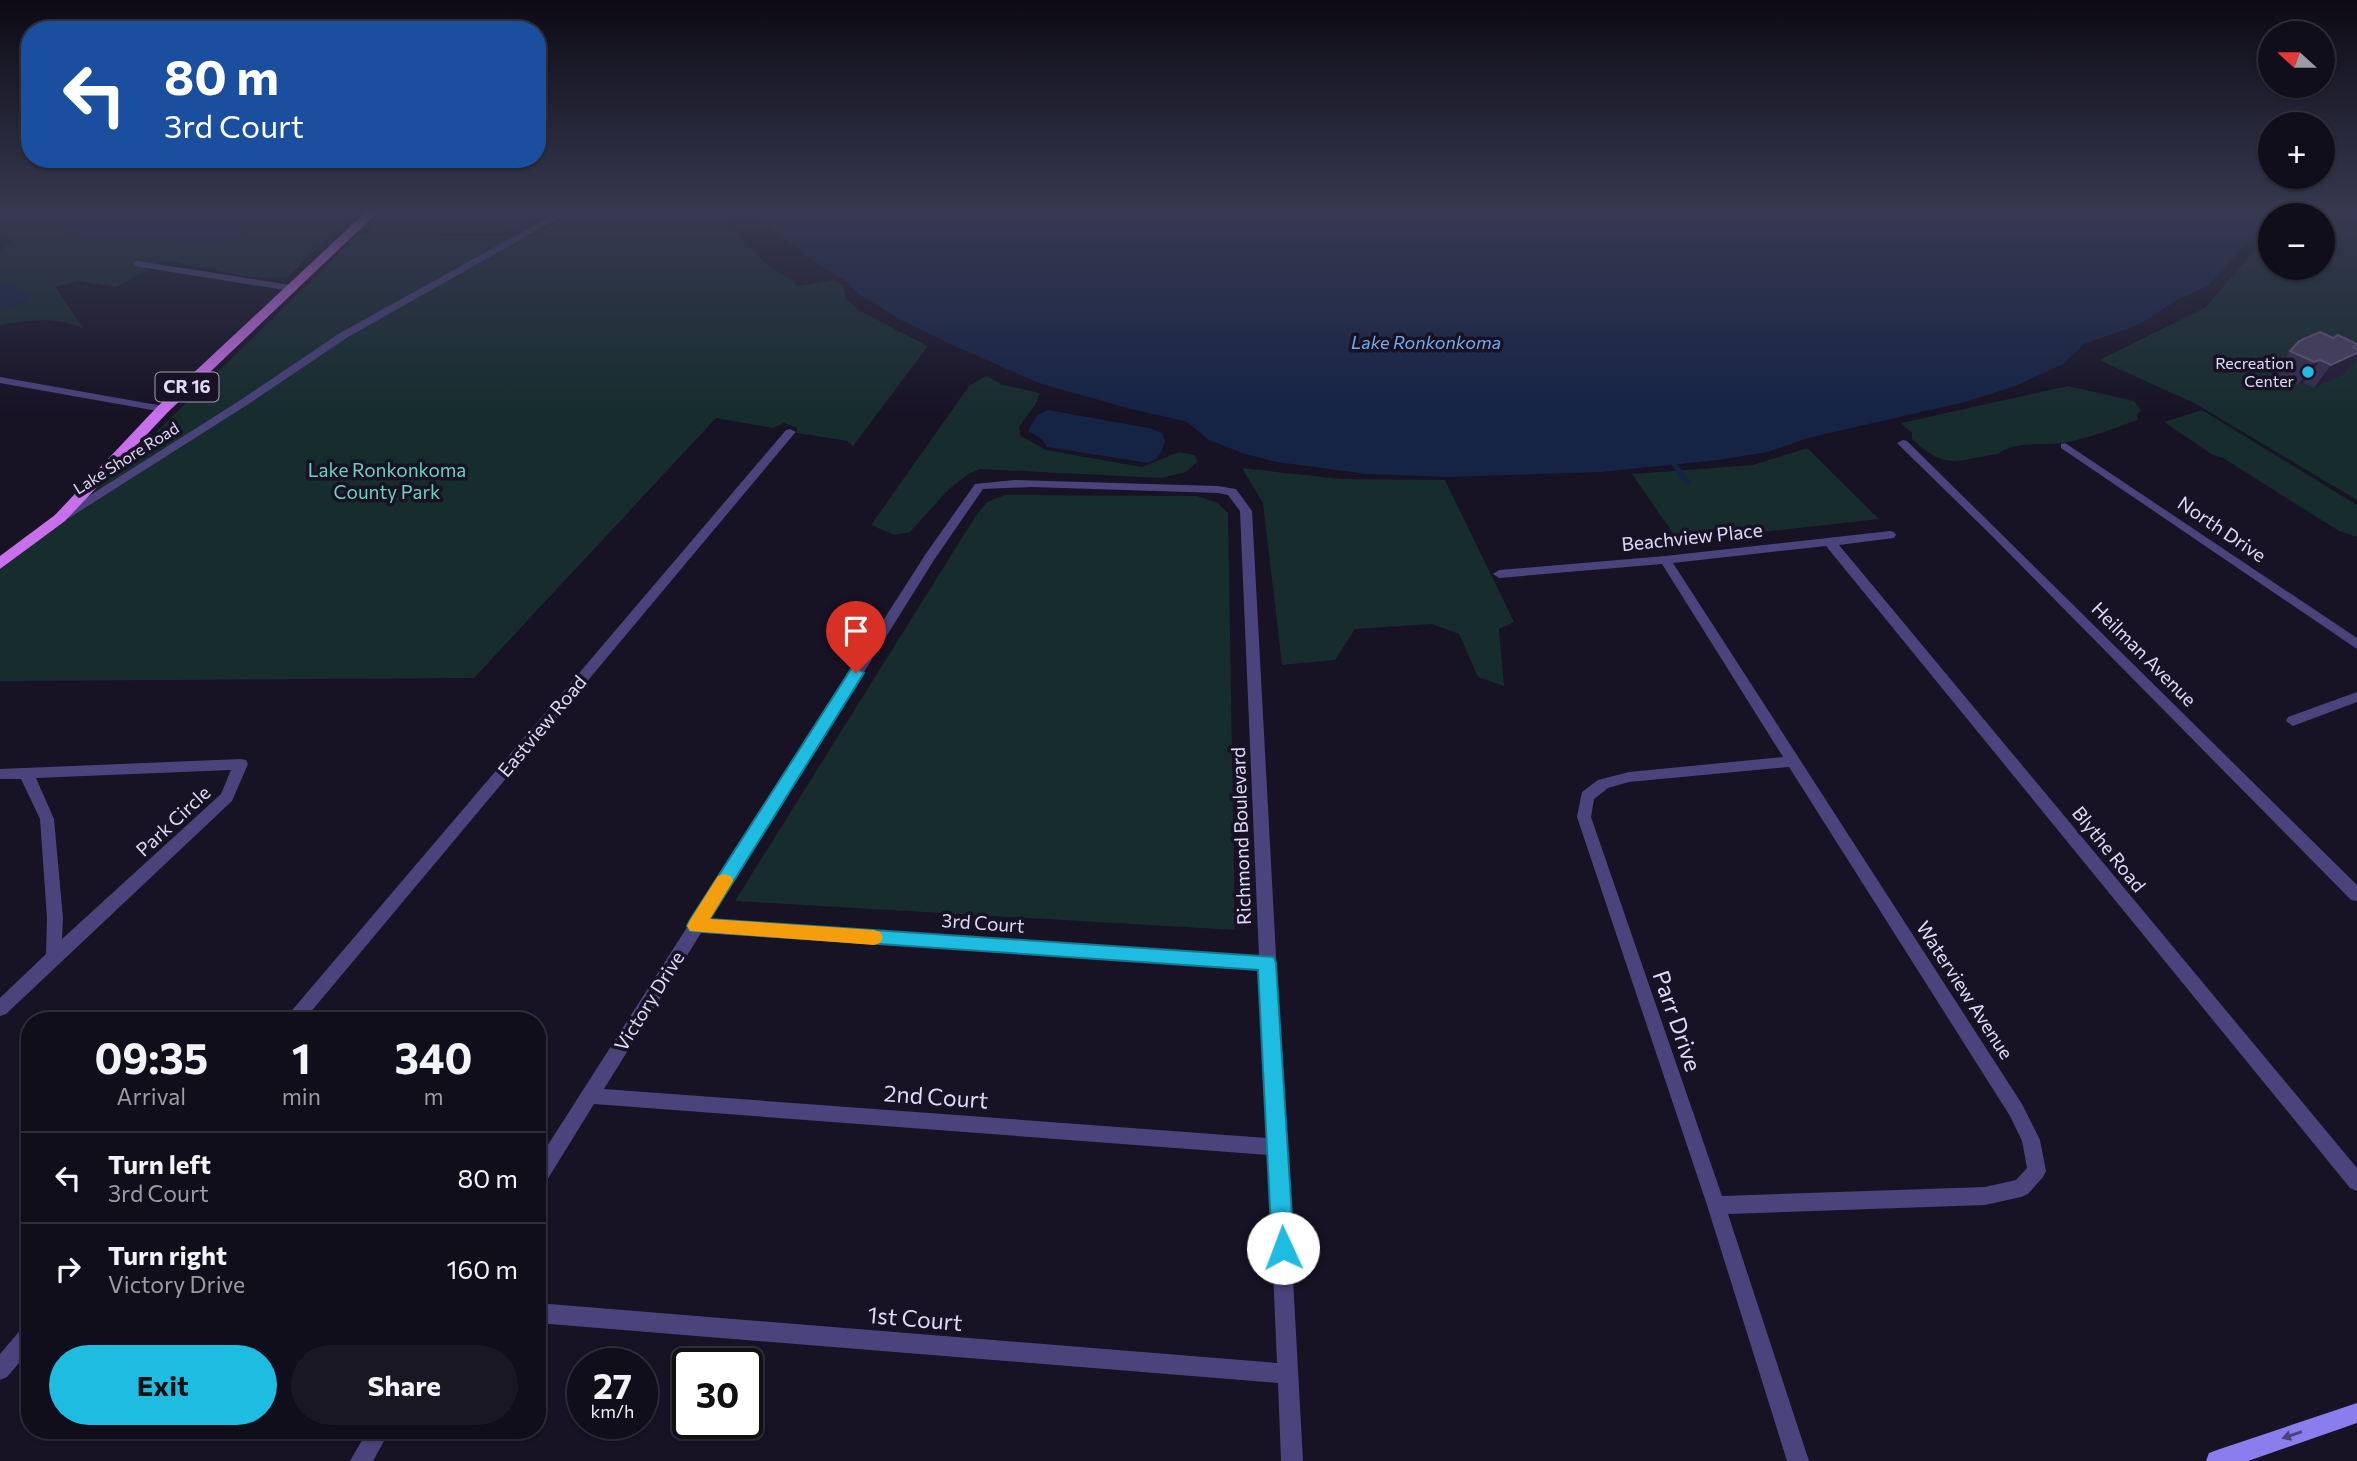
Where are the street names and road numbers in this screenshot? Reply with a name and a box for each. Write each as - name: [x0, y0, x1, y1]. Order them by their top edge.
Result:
- road number: CR 16: [156, 372, 218, 402]
- street label: Lake Shore Road: [70, 418, 182, 498]
- street label: North Drive: [2174, 491, 2271, 566]
- street label: Beachview Place: [1620, 518, 1764, 555]
- street label: Heilman Avenue: [2087, 597, 2201, 711]
- street label: Eastview Road: [493, 670, 591, 781]
- street label: Richmond Boulevard: [1226, 747, 1255, 925]
- street label: Park Circle: [131, 781, 214, 861]
- street label: Blythe Road: [2068, 801, 2151, 896]
- street label: 3rd Court: [941, 908, 1025, 937]
- street label: Waterview Avenue: [1912, 916, 2019, 1063]
- street label: Victory Drive: [609, 947, 688, 1055]
- street label: Parr Drive: [1648, 967, 1708, 1075]
- street label: 2nd Court: [883, 1078, 989, 1114]
- street label: 1st Court: [867, 1300, 964, 1336]

